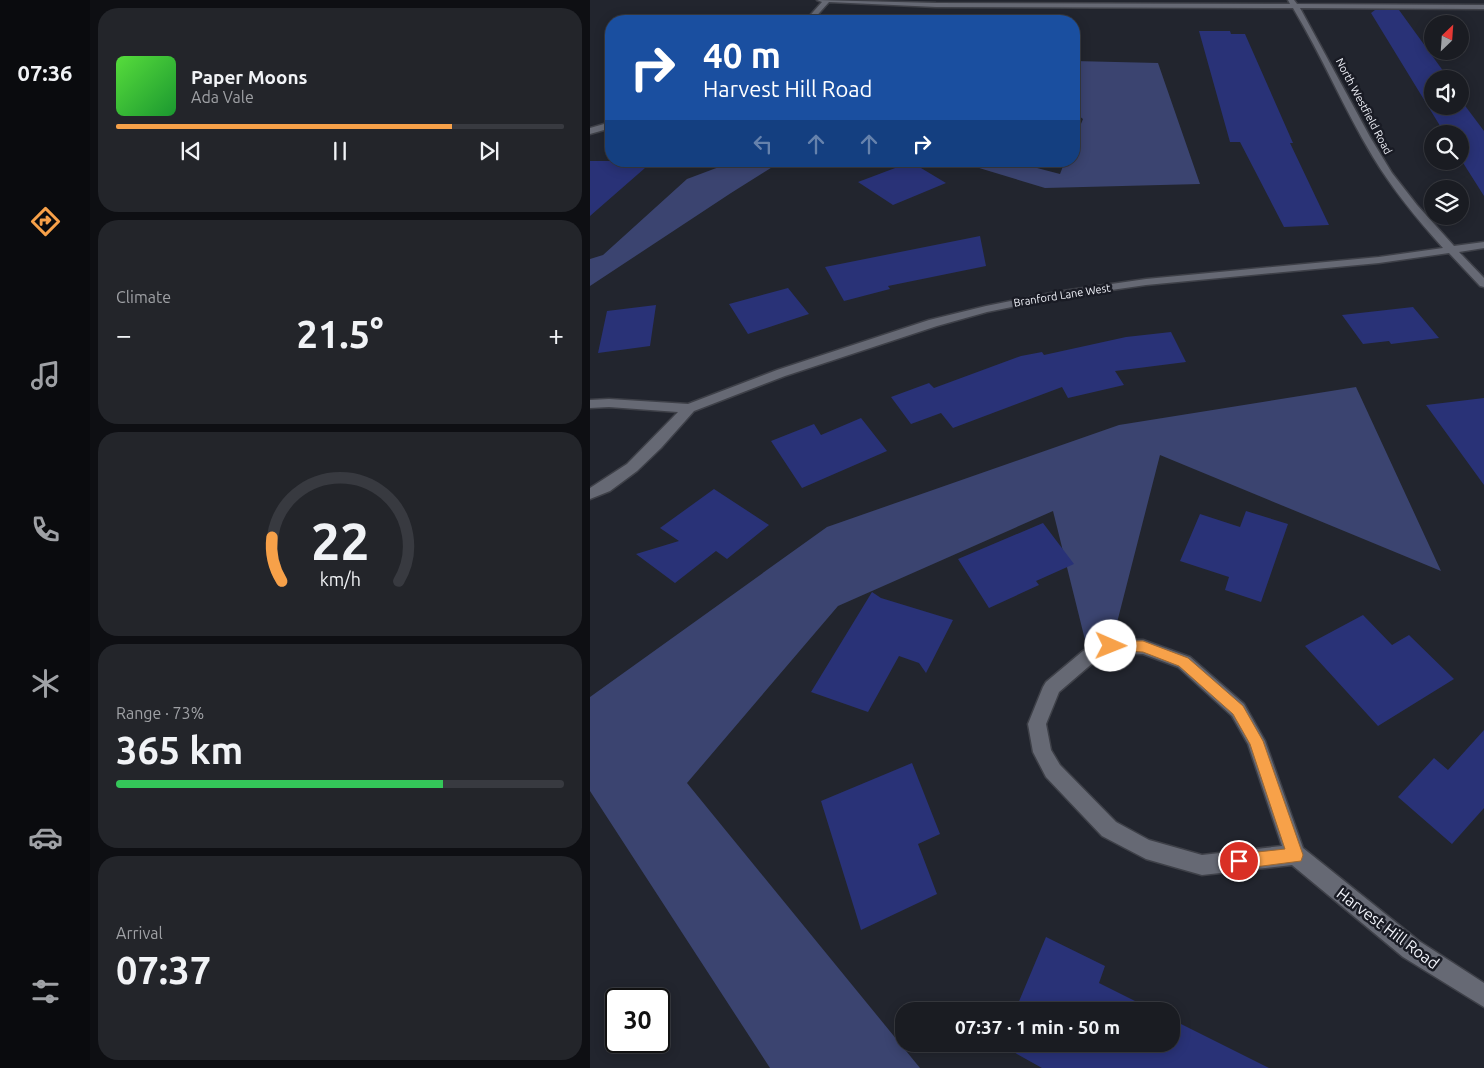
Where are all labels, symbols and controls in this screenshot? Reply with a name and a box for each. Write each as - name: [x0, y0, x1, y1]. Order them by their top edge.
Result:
- north arrow: [1424, 15, 1469, 60]
- map controls: [1424, 15, 1469, 225]
- icon: right: [620, 35, 685, 100]
- text: 40 m: [703, 35, 781, 75]
- street label: North Westfield Road: [1334, 56, 1394, 156]
- text: 07:36: [17, 60, 73, 85]
- text: Paper Moons: [191, 66, 308, 88]
- button: sound: [1424, 70, 1469, 115]
- text: Harvest Hill Road: [703, 76, 873, 101]
- text: Ada Vale: [191, 88, 254, 106]
- button: search: [1424, 125, 1469, 170]
- icon: left: [749, 130, 777, 158]
- icon: ahead: [802, 130, 830, 158]
- icon: ahead: [855, 130, 883, 158]
- icon: right: [908, 130, 936, 158]
- icon: previous: [177, 137, 205, 165]
- icon: pause: [326, 137, 354, 165]
- icon: next: [475, 137, 503, 165]
- button: layers: [1424, 180, 1469, 225]
- icon: directions: [28, 204, 63, 239]
- street label: Branford Lane West: [1013, 281, 1112, 309]
- text: Climate: [116, 288, 171, 306]
- text: 21.5°: [296, 313, 384, 355]
- text: −: [116, 319, 132, 350]
- text: +: [548, 319, 564, 350]
- icon: music: [28, 358, 63, 393]
- icon: phone: [28, 512, 63, 547]
- text: 22: [311, 512, 369, 570]
- text: km/h: [319, 569, 361, 589]
- position arrow: [1084, 619, 1136, 671]
- icon: climate: [28, 666, 63, 701]
- text: Range · 73%: [116, 704, 204, 722]
- text: 365 km: [116, 729, 243, 771]
- icon: car: [28, 820, 63, 855]
- pin: [1218, 840, 1260, 882]
- icon: arrive: [1225, 847, 1253, 875]
- street label: Harvest Hill Road: [1333, 884, 1443, 972]
- text: Arrival: [116, 924, 163, 942]
- text: 07:37: [116, 949, 211, 991]
- icon: filters: [28, 974, 63, 1009]
- speed limit sign: 30: [605, 988, 670, 1053]
- text: 07:37 · 1 min · 50 m: [955, 1016, 1120, 1038]

